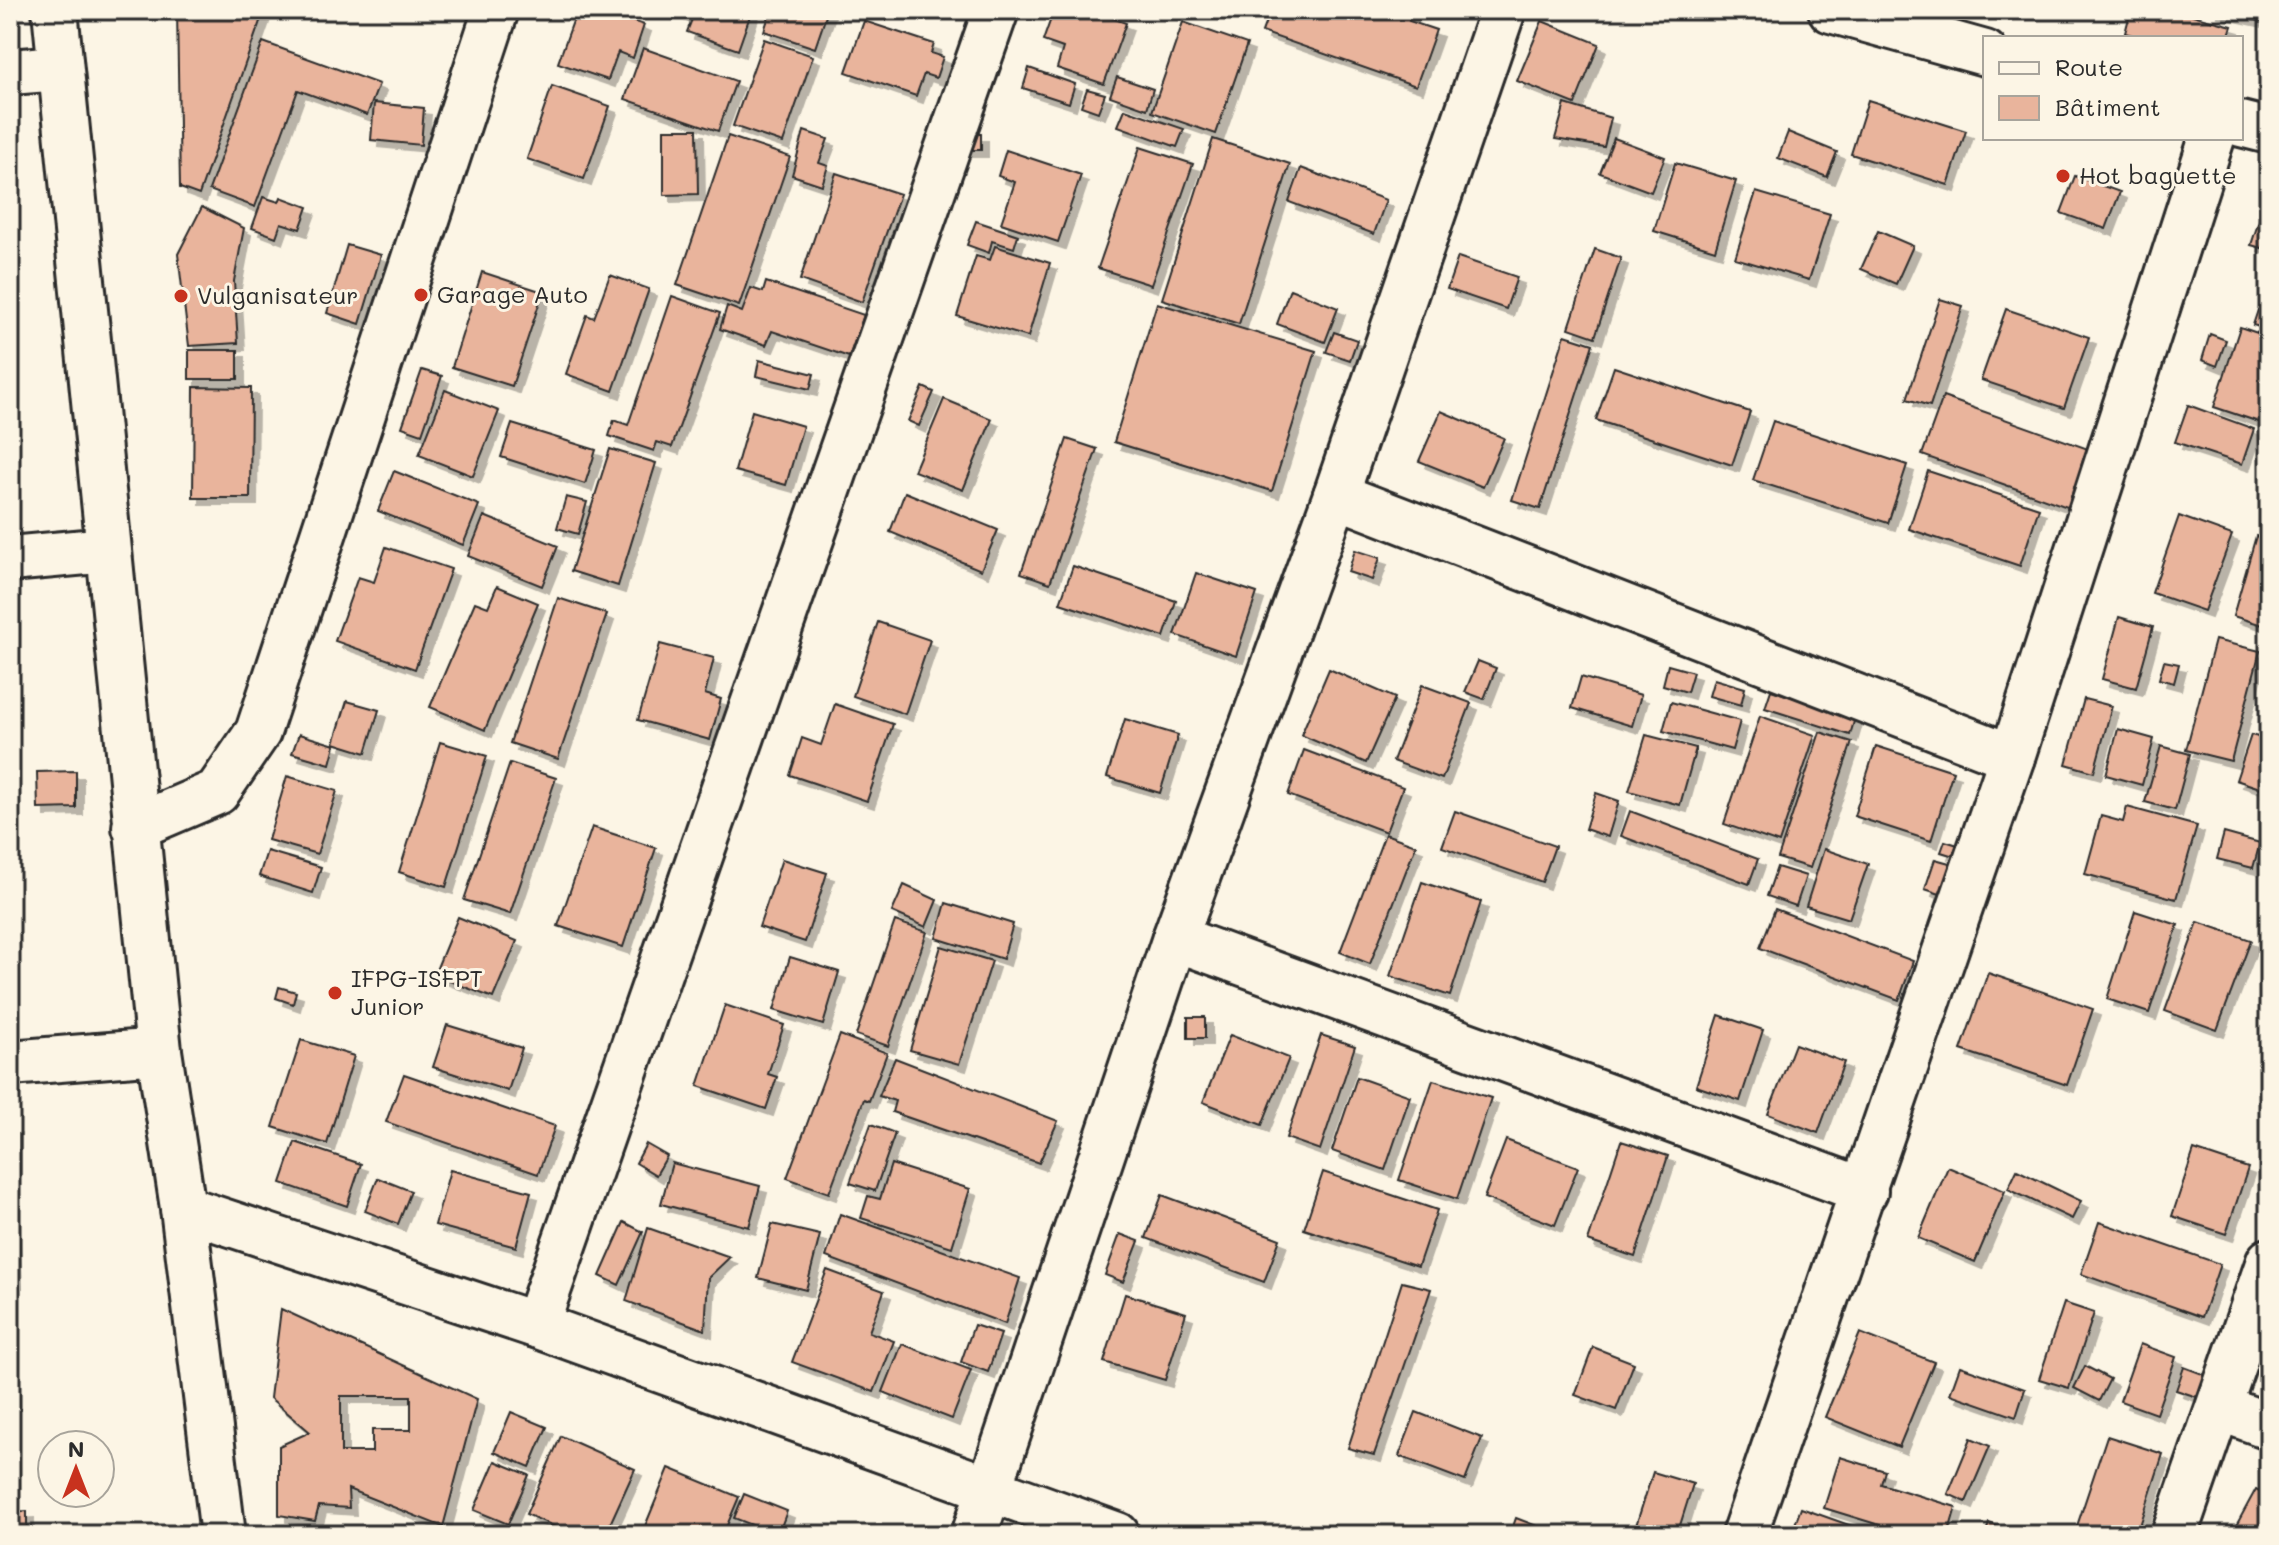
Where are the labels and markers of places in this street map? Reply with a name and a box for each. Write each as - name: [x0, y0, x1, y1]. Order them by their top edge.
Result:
- place label: Hot baguette: [2079, 159, 2237, 190]
- marker: Hot baguette: [2054, 167, 2072, 185]
- place label: Garage Auto: [437, 278, 588, 309]
- place label: Vulganisateur: [197, 279, 358, 310]
- marker: Garage Auto: [412, 286, 430, 304]
- marker: Vulganisateur: [172, 287, 190, 305]
- place label: IFPG-ISFPT Junior: [351, 962, 483, 1021]
- marker: IFPG-ISFPT Junior: [326, 984, 344, 1002]

